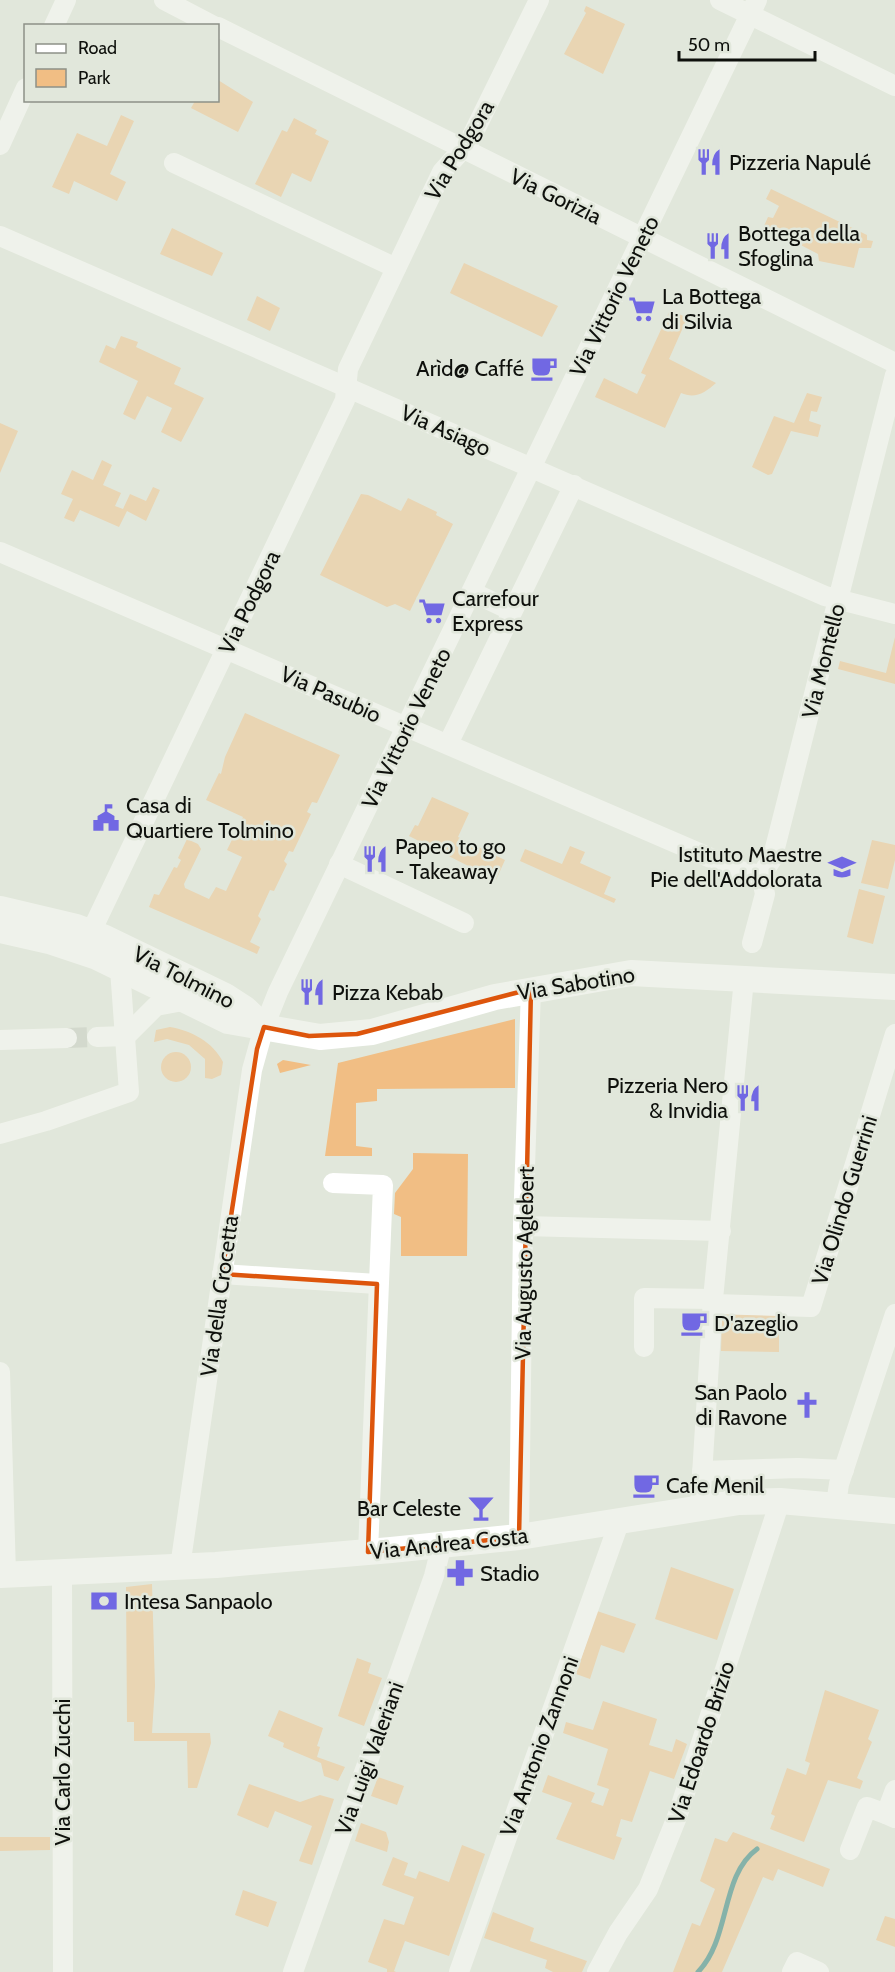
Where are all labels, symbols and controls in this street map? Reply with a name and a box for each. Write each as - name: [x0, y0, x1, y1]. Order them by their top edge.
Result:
- legend: [24, 24, 219, 102]
- scale bar: [679, 24, 816, 62]
- text: 50 m: [688, 34, 730, 56]
- text: Road: [78, 37, 117, 59]
- text: Park: [78, 67, 111, 89]
- street label: Via Podgora: [419, 95, 500, 205]
- restaurant icon: Pizzeria Napulé: [694, 147, 724, 177]
- place label: Pizzeria Napulé: [729, 149, 871, 176]
- street label: Via Gorizia: [506, 163, 606, 230]
- street label: Via Vittorio Veneto: [564, 211, 665, 381]
- place label: Bottega della Sfoglina: [738, 220, 860, 272]
- restaurant icon: Bottega della Sfoglina: [703, 231, 733, 261]
- place label: La Bottega di Silvia: [662, 283, 762, 335]
- supermarket icon: La Bottega di Silvia: [627, 294, 657, 324]
- cafe icon: Arìd@ Caffé: [529, 353, 559, 383]
- place label: Arìd@ Caffé: [416, 355, 524, 382]
- street label: Via Asiago: [397, 399, 495, 462]
- street label: Via Podgora: [213, 546, 286, 658]
- place label: Carrefour Express: [452, 585, 539, 637]
- supermarket icon: Carrefour Express: [417, 596, 447, 626]
- street label: Via Montello: [796, 601, 851, 721]
- street label: Via Vittorio Veneto: [356, 643, 457, 813]
- street label: Via Pasubio: [276, 660, 385, 729]
- place label: Casa di Quartiere Tolmino: [126, 792, 294, 844]
- public building icon: Casa di Quartiere Tolmino: [91, 803, 121, 833]
- place label: Papeo to go - Takeaway: [395, 833, 506, 885]
- place label: Istituto Maestre Pie dell'Addolorata: [650, 841, 822, 893]
- restaurant icon: Papeo to go - Takeaway: [360, 844, 390, 874]
- school or university icon: Istituto Maestre Pie dell'Addolorata: [827, 852, 857, 882]
- street label: Via Tolmino: [129, 940, 239, 1014]
- street label: Via Sabotino: [515, 961, 637, 1006]
- restaurant icon: Pizza Kebab: [297, 977, 327, 1007]
- place label: Pizza Kebab: [332, 979, 443, 1006]
- place label: Pizzeria Nero & Invidia: [607, 1072, 728, 1124]
- restaurant icon: Pizzeria Nero & Invidia: [733, 1083, 763, 1113]
- street label: Via Olindo Guerrini: [806, 1112, 883, 1288]
- street label: Via Augusto Aglebert: [509, 1165, 540, 1360]
- street label: Via della Crocetta: [195, 1213, 244, 1378]
- cafe icon: D'azeglio: [679, 1308, 709, 1338]
- place label: D'azeglio: [714, 1310, 798, 1337]
- place label: San Paolo di Ravone: [694, 1379, 787, 1431]
- church icon: San Paolo di Ravone: [792, 1390, 822, 1420]
- cafe icon: Cafe Menil: [631, 1470, 661, 1500]
- place label: Cafe Menil: [666, 1472, 765, 1499]
- bar icon: Bar Celeste: [466, 1493, 496, 1523]
- place label: Bar Celeste: [357, 1495, 461, 1522]
- street label: Via Andrea Costa: [369, 1522, 530, 1565]
- pharmacy icon: Stadio: [445, 1558, 475, 1588]
- place label: Stadio: [480, 1560, 539, 1587]
- bank icon: Intesa Sanpaolo: [89, 1586, 119, 1616]
- place label: Intesa Sanpaolo: [124, 1588, 273, 1615]
- street label: Via Antonio Zannoni: [494, 1652, 585, 1840]
- street label: Via Edoardo Brizio: [663, 1658, 740, 1827]
- street label: Via Luigi Valeriani: [329, 1678, 410, 1839]
- street label: Via Carlo Zucchi: [49, 1698, 76, 1846]

